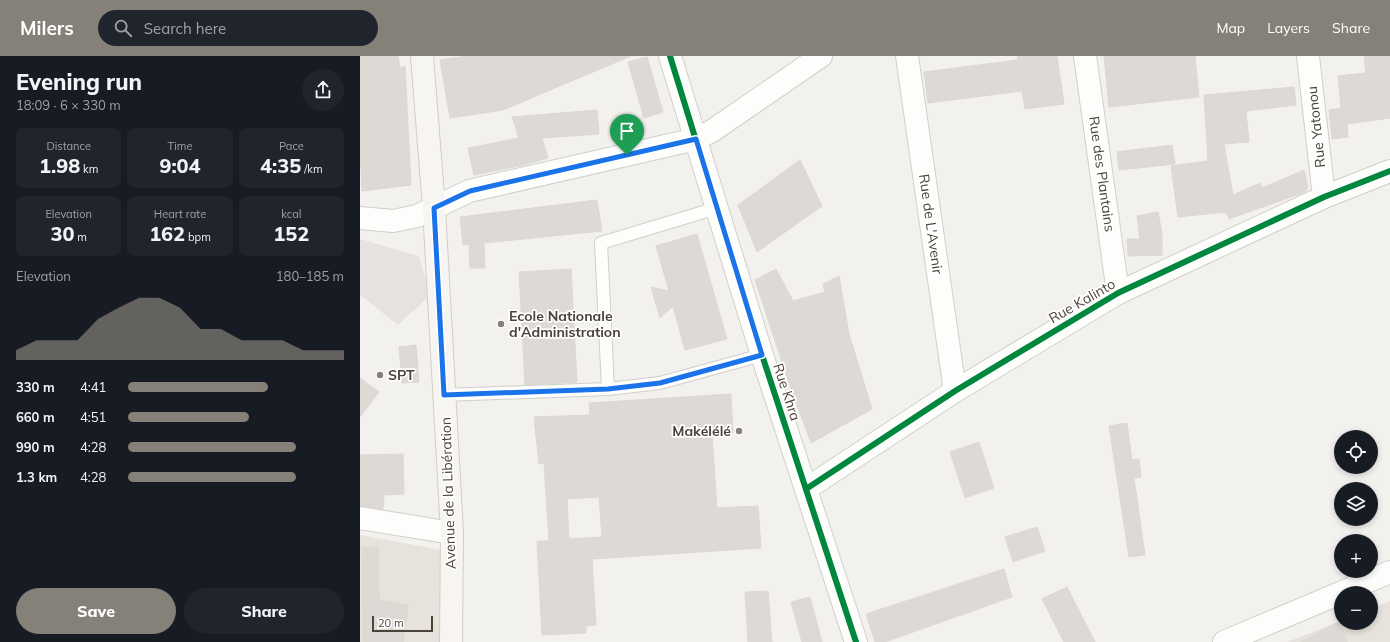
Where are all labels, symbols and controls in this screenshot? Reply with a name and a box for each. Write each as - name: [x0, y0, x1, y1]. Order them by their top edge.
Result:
- search box: [98, 10, 378, 46]
- text: Milers: [20, 16, 74, 40]
- icon: search: [112, 17, 134, 39]
- text: Search here: [144, 19, 226, 38]
- text: Map: [1216, 19, 1245, 37]
- text: Layers: [1267, 19, 1310, 37]
- text: Share: [1332, 19, 1370, 37]
- text: Evening run: [16, 68, 142, 96]
- button: share: [302, 69, 344, 111]
- street label: Rue Yatonou: [1303, 85, 1329, 169]
- text: 18:09 · 6 × 330 m: [16, 97, 121, 113]
- pin: [610, 114, 644, 155]
- street label: Rue des Plantains: [1085, 115, 1119, 233]
- icon: arrive: [616, 120, 638, 142]
- text: Distance: [46, 139, 91, 153]
- text: Time: [168, 139, 192, 153]
- text: Pace: [279, 139, 304, 153]
- text: 1.98: [39, 153, 80, 178]
- text: 9:04: [159, 153, 201, 178]
- text: 4:35: [260, 153, 301, 178]
- text: km: [80, 162, 98, 176]
- text: /km: [301, 162, 323, 176]
- street label: Rue de L'Avenir: [915, 173, 947, 276]
- text: Elevation: [45, 207, 92, 221]
- text: Heart rate: [154, 207, 206, 221]
- text: kcal: [281, 207, 301, 221]
- text: 30: [50, 221, 74, 246]
- text: 162: [149, 221, 185, 246]
- text: 152: [273, 221, 309, 246]
- text: m: [74, 230, 87, 244]
- text: bpm: [185, 230, 211, 244]
- text: Elevation: [16, 268, 71, 284]
- text: 180–185 m: [276, 268, 344, 284]
- street label: Rue Kalinto: [1045, 275, 1119, 327]
- place label: Ecole Nationale d'Administration: [509, 307, 621, 341]
- marker: Ecole Nationale d'Administration: [496, 319, 506, 329]
- street label: Rue Khra: [769, 361, 805, 423]
- place label: SPT: [388, 366, 415, 384]
- marker: SPT: [375, 370, 385, 380]
- text: 330 m: [16, 379, 55, 395]
- text: 4:41: [80, 379, 106, 395]
- text: 660 m: [16, 409, 55, 425]
- text: 4:51: [80, 409, 106, 425]
- street label: Avenue de la Libération: [436, 417, 460, 569]
- place label: Makélélé: [672, 422, 731, 440]
- marker: Makélélé: [734, 426, 744, 436]
- map controls: [1334, 430, 1378, 630]
- button: locate: [1334, 430, 1378, 474]
- text: 990 m: [16, 439, 55, 455]
- text: 4:28: [80, 439, 106, 455]
- text: 1.3 km: [16, 469, 57, 485]
- text: 4:28: [80, 469, 106, 485]
- button: layers: [1334, 482, 1378, 526]
- button: +: [1334, 534, 1378, 578]
- button: −: [1334, 586, 1378, 630]
- button: Save: [16, 588, 176, 634]
- button: Share: [184, 588, 344, 634]
- scale bar: [372, 614, 433, 633]
- text: 20 m: [378, 616, 404, 630]

